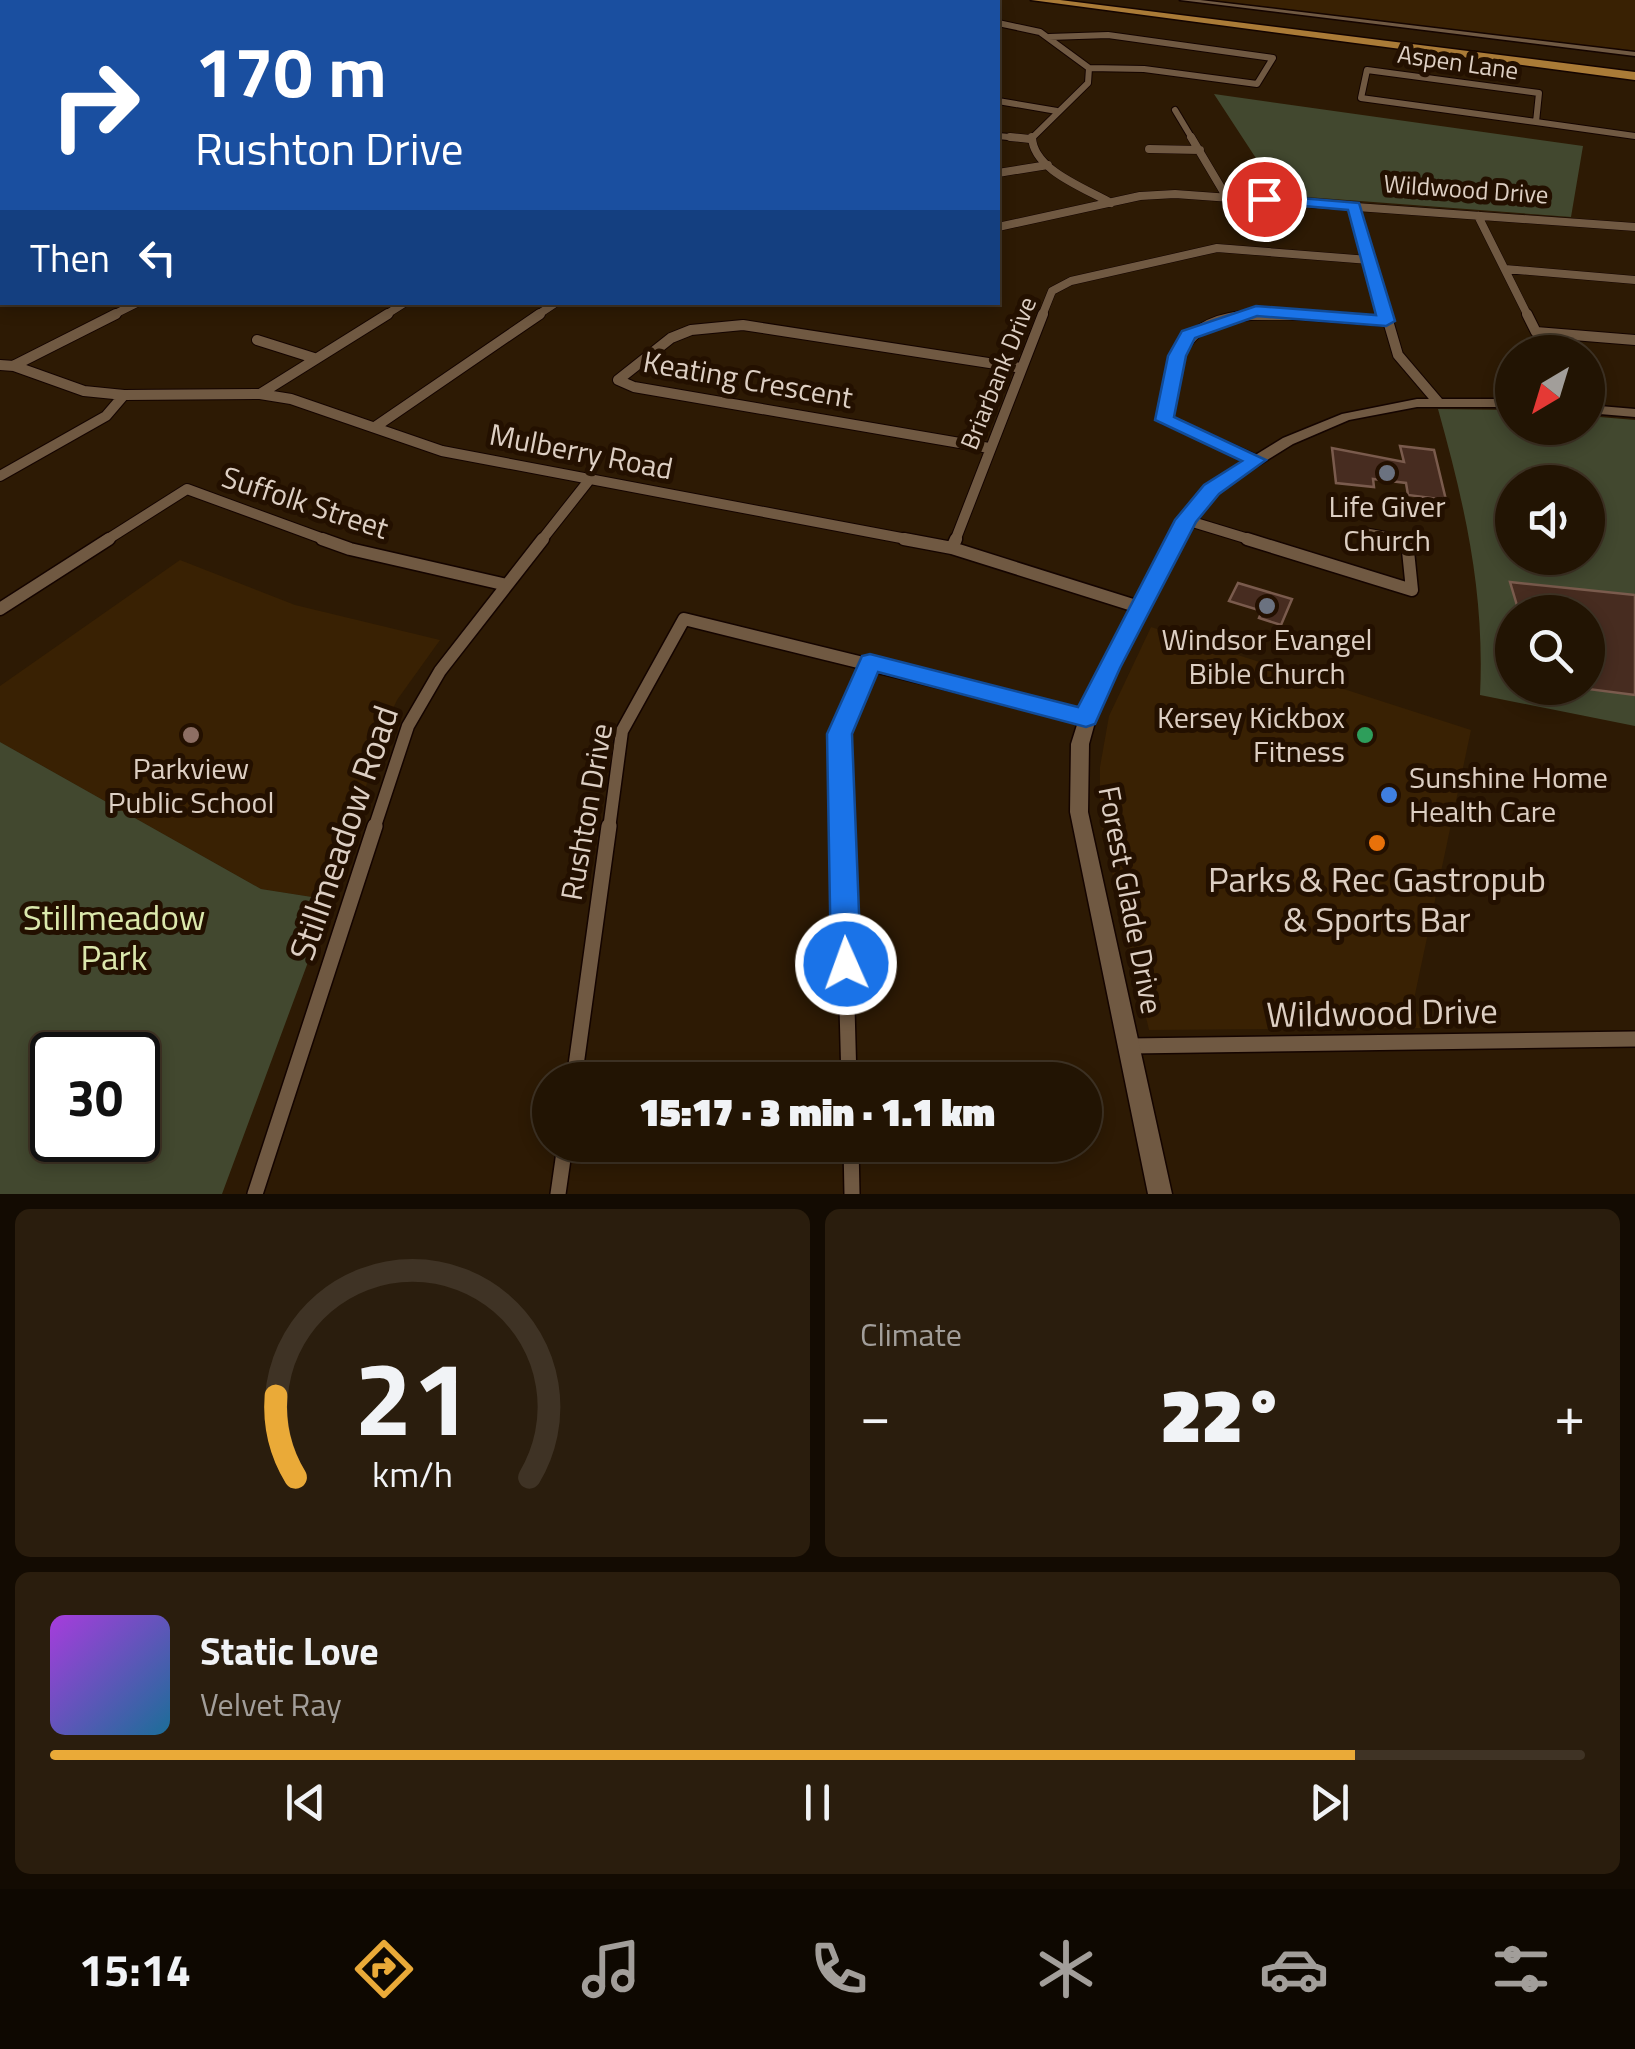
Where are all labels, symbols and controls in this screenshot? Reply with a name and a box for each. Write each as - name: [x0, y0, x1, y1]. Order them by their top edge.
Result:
- text: 170 m: [195, 18, 387, 124]
- street label: Aspen Lane: [1395, 35, 1521, 89]
- icon: right: [30, 40, 160, 170]
- text: Rushton Drive: [195, 114, 463, 182]
- pin: [1222, 157, 1307, 242]
- street label: Wildwood Drive: [1382, 164, 1550, 214]
- icon: arrive: [1237, 172, 1292, 227]
- text: Then: [30, 229, 110, 287]
- icon: left: [130, 230, 185, 285]
- street label: Briarbank Drive: [950, 291, 1046, 455]
- north arrow: [1495, 335, 1605, 445]
- map controls: [1495, 335, 1605, 705]
- street label: Keating Crescent: [640, 338, 857, 420]
- street label: Mulberry Road: [486, 411, 677, 491]
- street label: Suffolk Street: [216, 453, 395, 551]
- marker: Life Giver Church: [1376, 462, 1398, 484]
- button: sound: [1495, 465, 1605, 575]
- place label: Life Giver Church: [1328, 483, 1446, 563]
- marker: Windsor Evangel Bible Church: [1256, 595, 1278, 617]
- button: search: [1495, 595, 1605, 705]
- place label: Windsor Evangel Bible Church: [1162, 616, 1373, 696]
- place label: Kersey Kickbox Fitness: [1157, 694, 1345, 774]
- street label: Stillmeadow Road: [274, 698, 412, 967]
- street label: Rushton Drive: [548, 720, 624, 904]
- marker: Parkview Public School: [180, 724, 202, 746]
- marker: Kersey Kickbox Fitness: [1354, 724, 1376, 746]
- place label: Parkview Public School: [108, 745, 274, 825]
- place label: Sunshine Home Health Care: [1409, 754, 1608, 834]
- street label: Forest Glade Drive: [1086, 782, 1176, 1018]
- marker: Sunshine Home Health Care: [1378, 784, 1400, 806]
- marker: Parks & Rec Gastropub & Sports Bar: [1366, 832, 1388, 854]
- place label: Parks & Rec Gastropub & Sports Bar: [1208, 852, 1546, 946]
- park label: Stillmeadow Park: [23, 890, 205, 984]
- position arrow: [794, 912, 898, 1016]
- street label: Wildwood Drive: [1266, 983, 1498, 1041]
- speed limit sign: 30: [30, 1032, 160, 1162]
- text: 15:17 · 3 min · 1.1 km: [639, 1083, 995, 1141]
- text: Climate: [860, 1310, 962, 1358]
- text: 21: [354, 1317, 471, 1475]
- text: 22°: [1161, 1357, 1284, 1471]
- text: −: [860, 1373, 891, 1456]
- text: +: [1554, 1373, 1585, 1456]
- text: km/h: [372, 1446, 453, 1501]
- text: Static Love: [200, 1622, 379, 1680]
- text: Velvet Ray: [200, 1680, 342, 1728]
- icon: previous: [278, 1775, 333, 1830]
- icon: pause: [790, 1775, 845, 1830]
- icon: next: [1302, 1775, 1357, 1830]
- icon: directions: [349, 1934, 419, 2004]
- icon: music: [576, 1934, 646, 2004]
- icon: phone: [804, 1934, 874, 2004]
- icon: climate: [1031, 1934, 1101, 2004]
- icon: car: [1259, 1934, 1329, 2004]
- icon: filters: [1486, 1934, 1556, 2004]
- text: 15:14: [79, 1935, 191, 2003]

